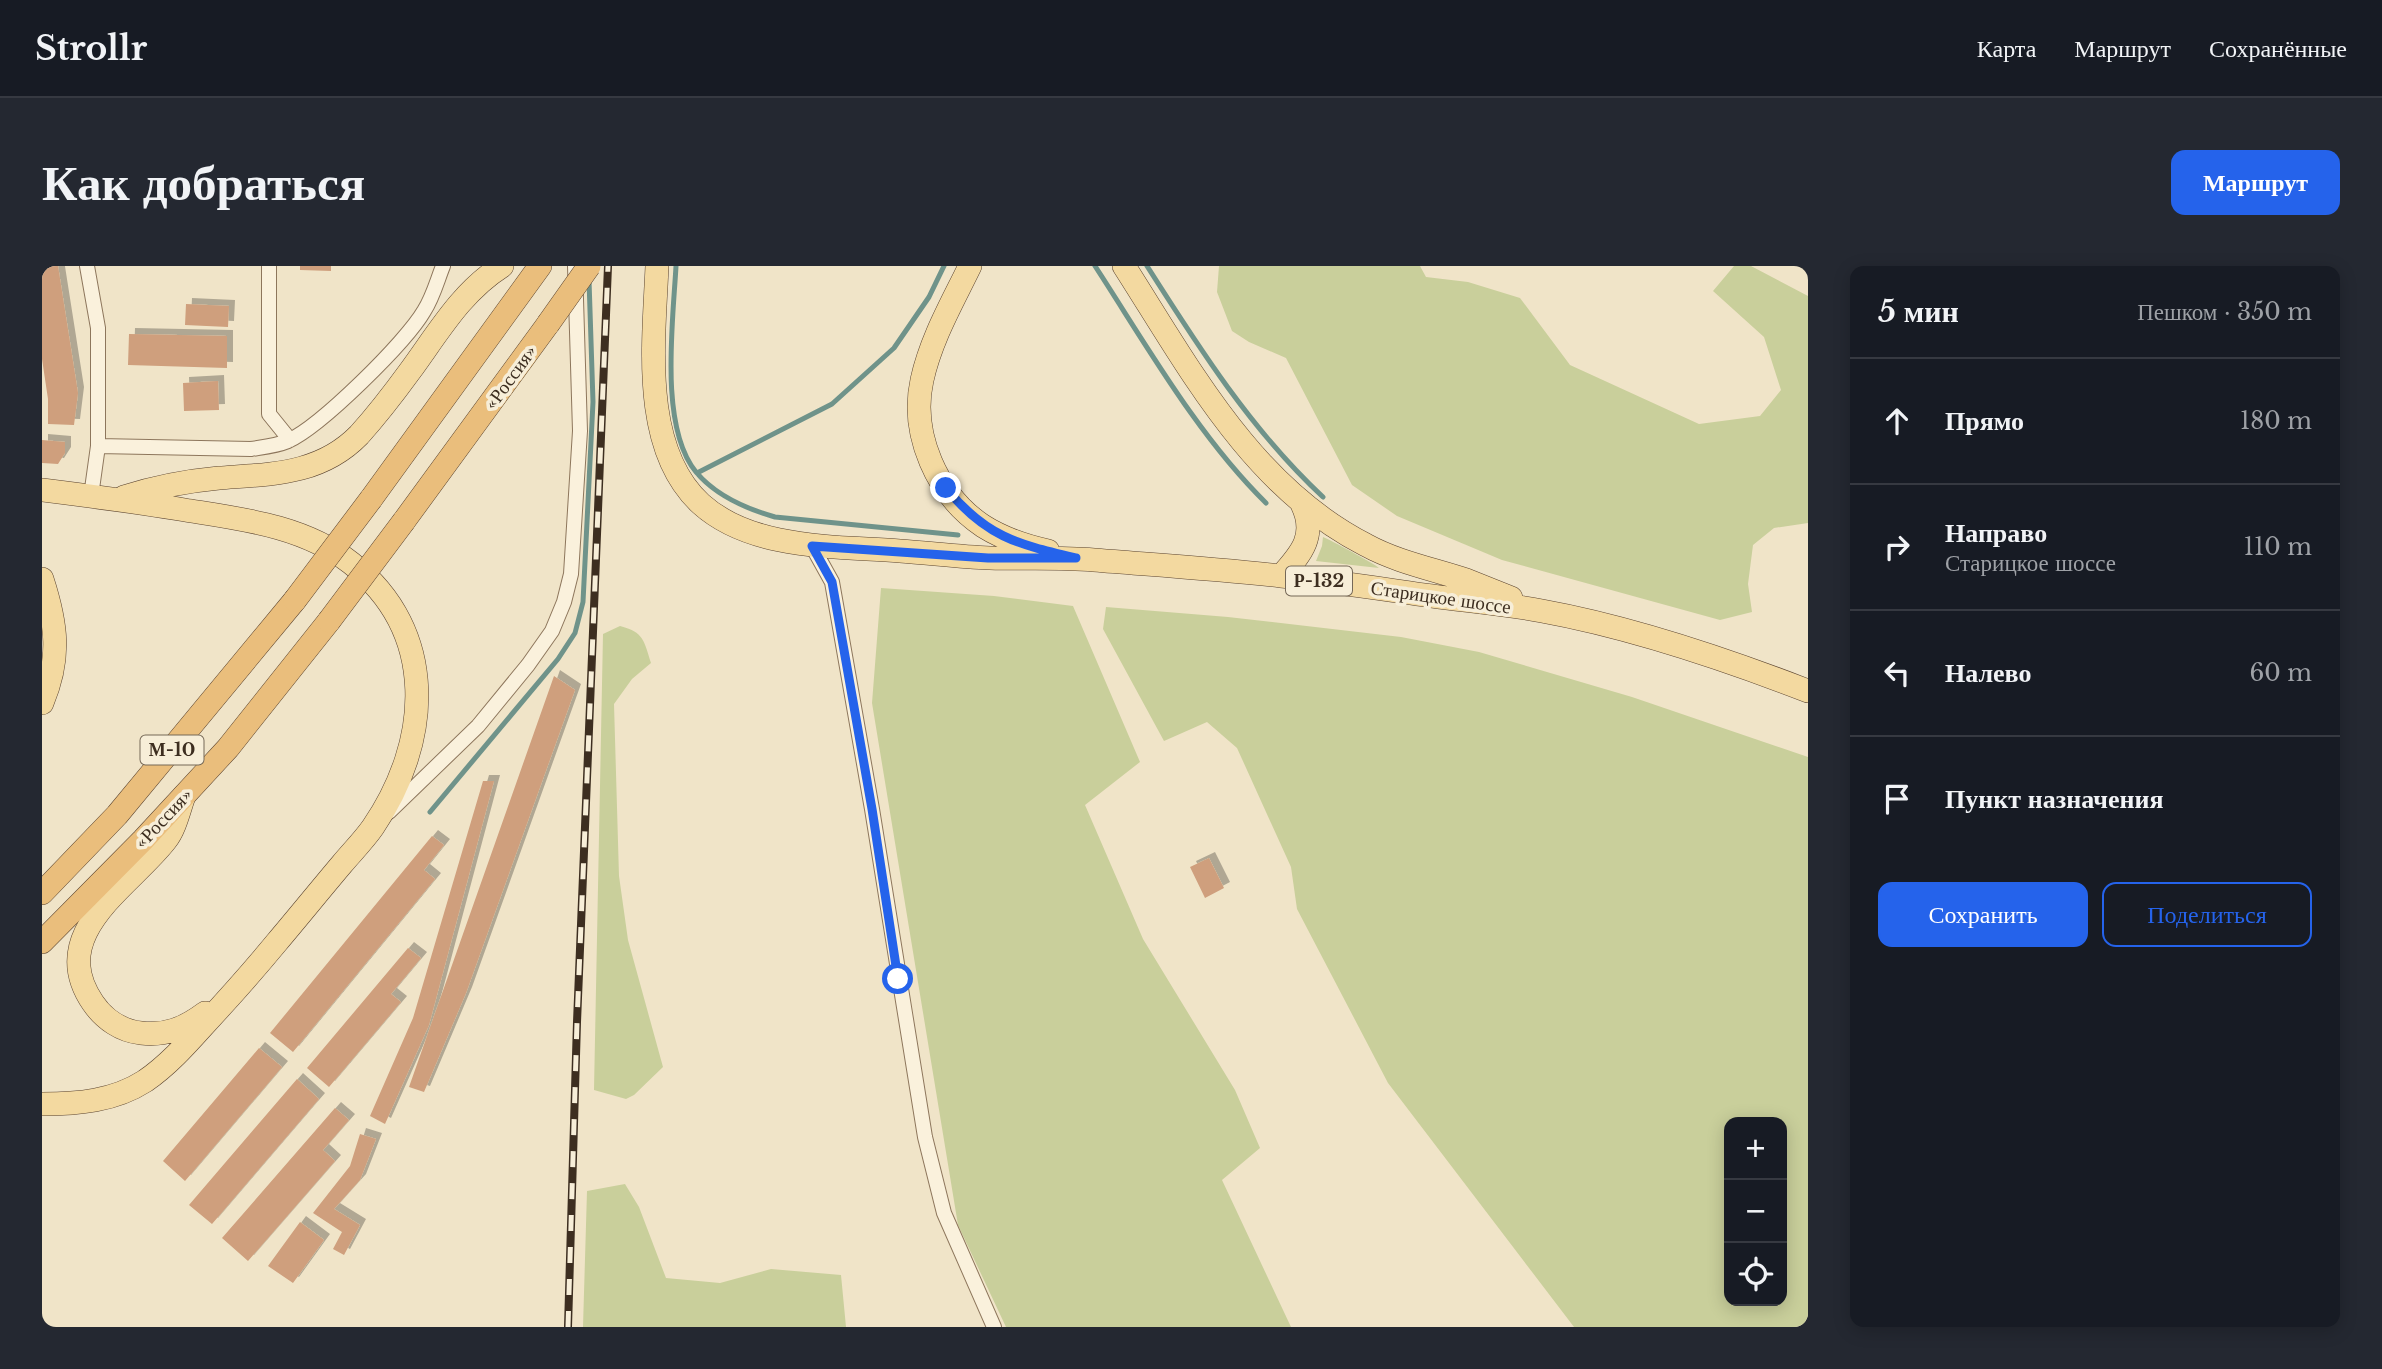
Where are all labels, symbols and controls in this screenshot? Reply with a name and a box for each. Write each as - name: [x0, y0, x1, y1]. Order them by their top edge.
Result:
- text: Strollr: [35, 28, 147, 69]
- text: Карта: [1977, 34, 2036, 63]
- text: Маршрут: [2074, 34, 2171, 63]
- text: Сохранённые: [2209, 34, 2347, 63]
- button: Маршрут: [2171, 150, 2340, 215]
- text: Как добраться: [42, 152, 365, 213]
- text: 5 мин: [1878, 293, 1959, 330]
- text: Пешком · 350 m: [2137, 298, 2312, 326]
- street label: «Россия»: [479, 340, 542, 414]
- icon: ahead: [1878, 402, 1916, 440]
- text: Прямо: [1945, 405, 2024, 437]
- text: 180 m: [2240, 407, 2312, 435]
- route end: [930, 472, 961, 503]
- text: Направо: [1945, 517, 2047, 549]
- icon: right: [1878, 528, 1916, 566]
- text: 110 m: [2244, 533, 2312, 561]
- text: Старицкое шоссе: [1945, 549, 2116, 577]
- road number: Р-132: [1286, 566, 1352, 596]
- street label: Старицкое шоссе: [1369, 576, 1512, 619]
- icon: left: [1878, 654, 1916, 692]
- text: Налево: [1945, 657, 2031, 689]
- text: 60 m: [2250, 659, 2312, 687]
- road number: М-10: [141, 736, 204, 764]
- icon: arrive: [1878, 780, 1916, 818]
- street label: «Россия»: [130, 783, 197, 853]
- text: Пункт назначения: [1945, 783, 2163, 815]
- button: Сохранить: [1878, 882, 2088, 947]
- button: Поделиться: [2102, 882, 2312, 947]
- route start: [882, 963, 913, 994]
- map controls: [1724, 1117, 1787, 1306]
- button: +: [1724, 1117, 1787, 1180]
- button: −: [1724, 1180, 1787, 1243]
- button: locate: [1724, 1243, 1787, 1306]

